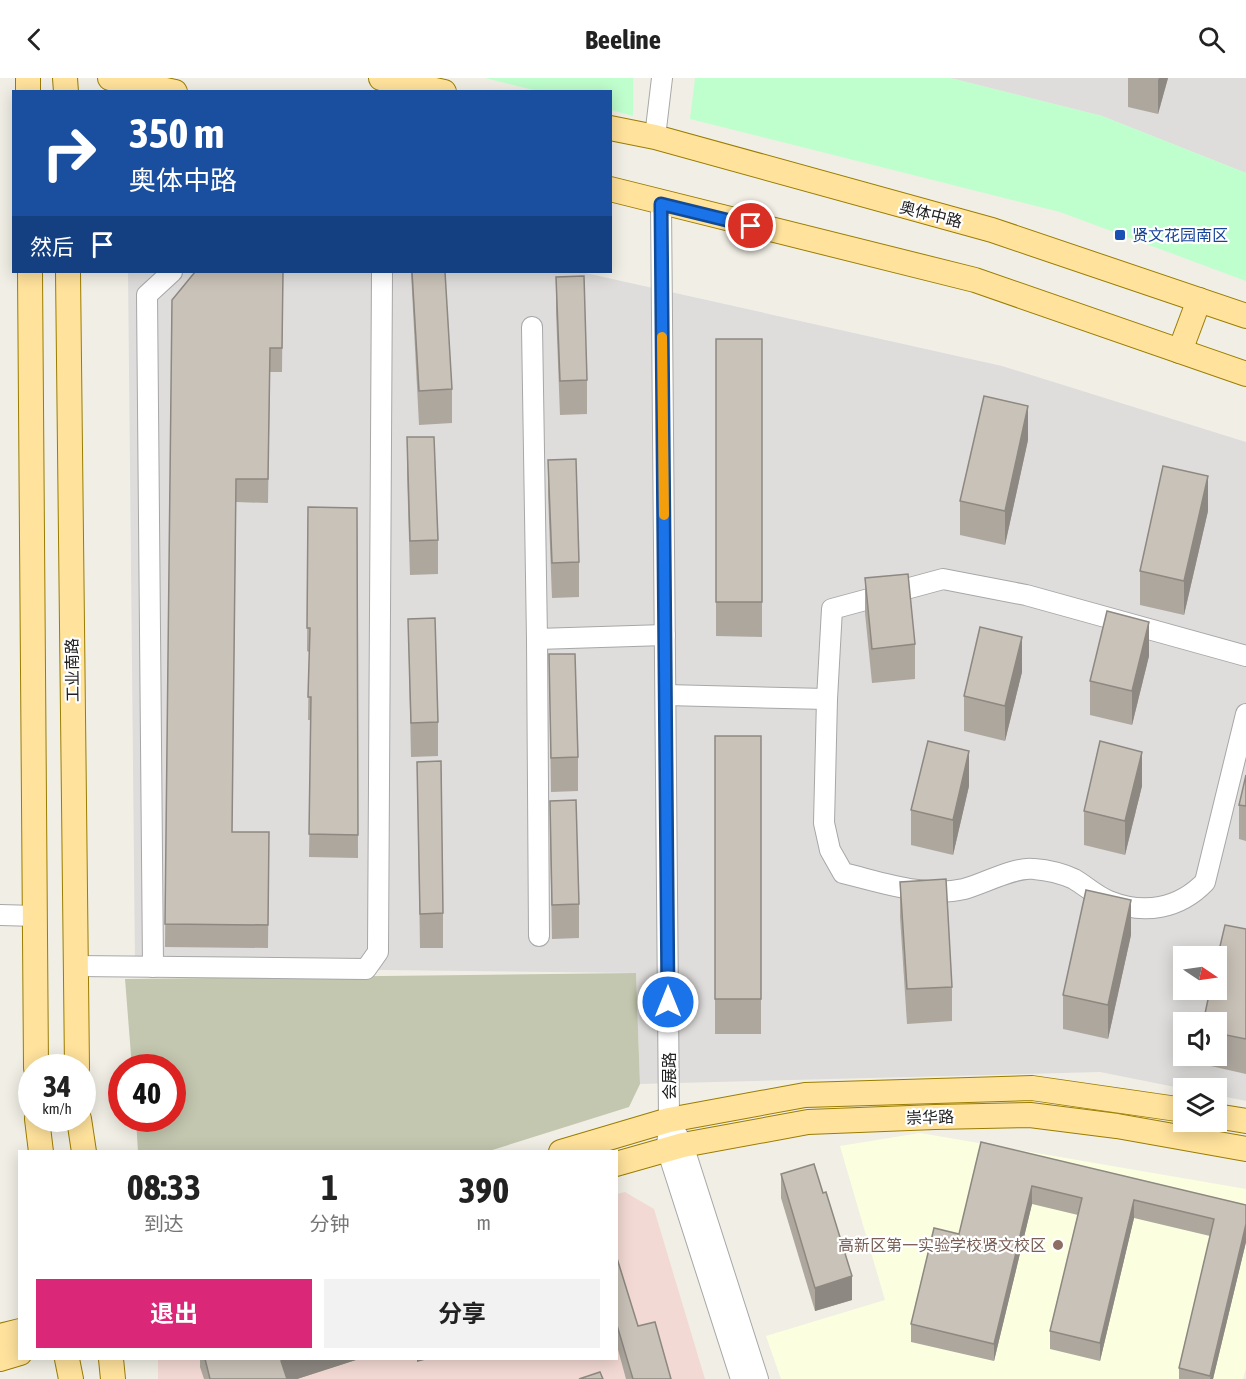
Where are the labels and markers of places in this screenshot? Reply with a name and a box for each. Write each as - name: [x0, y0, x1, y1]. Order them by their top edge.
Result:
- pin: [725, 200, 776, 251]
- place label: 贤文花园南区: [1132, 226, 1228, 244]
- marker: 贤文花园南区: [1113, 228, 1127, 242]
- place label: 高新区第一实验学校贤文校区: [838, 1236, 1046, 1254]
- marker: 高新区第一实验学校贤文校区: [1051, 1238, 1065, 1252]

